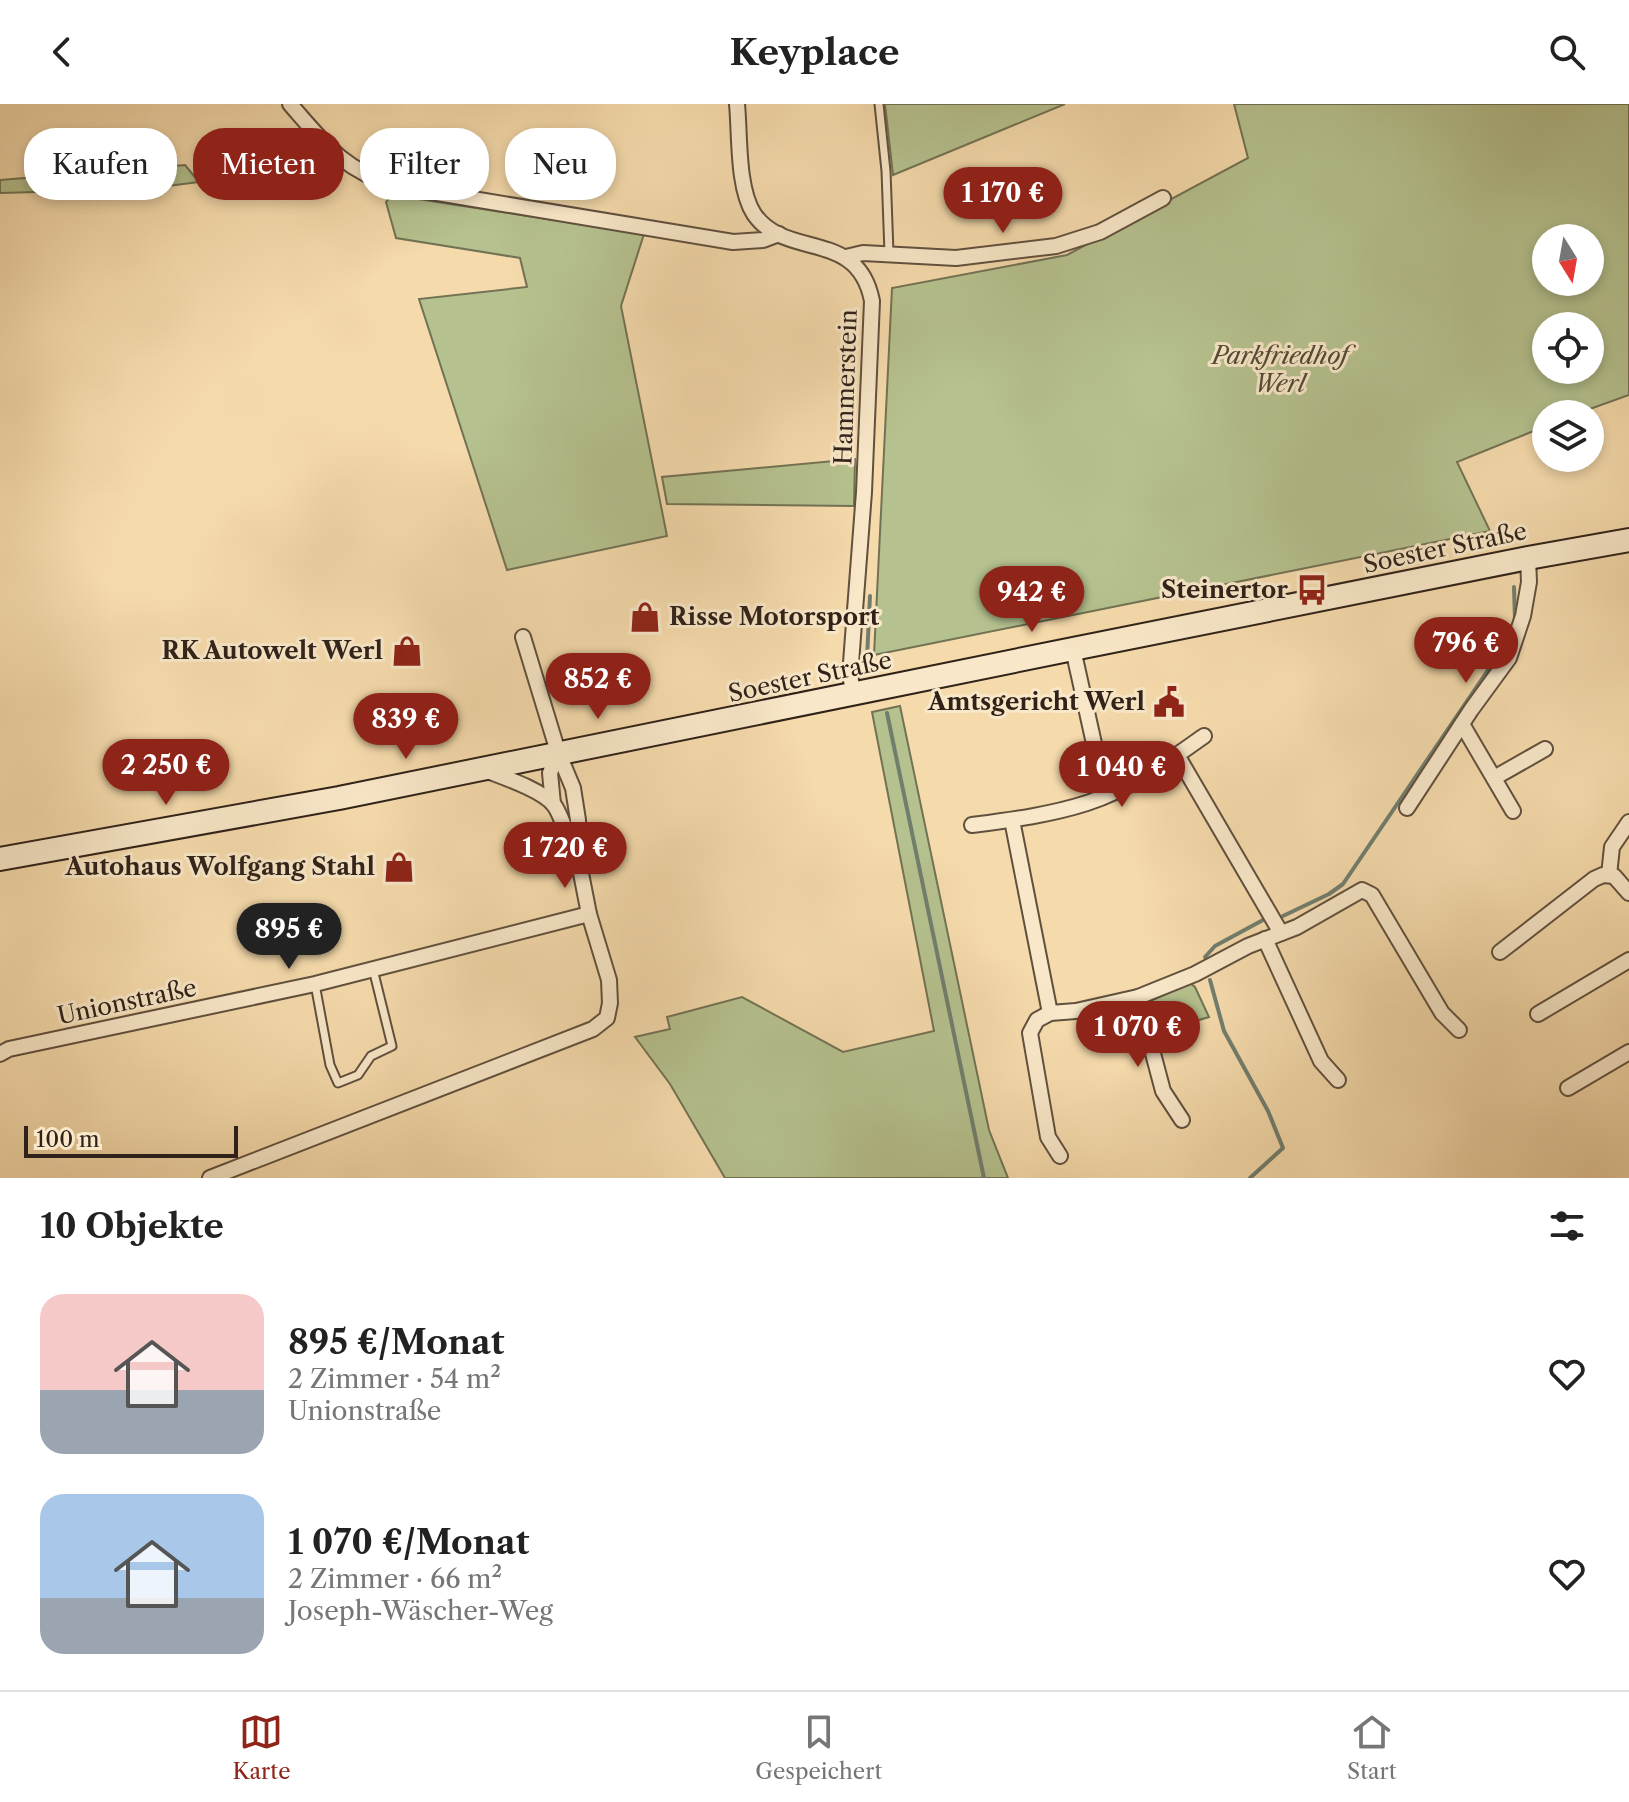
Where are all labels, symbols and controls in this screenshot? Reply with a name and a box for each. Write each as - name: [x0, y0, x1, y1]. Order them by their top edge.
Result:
- icon: back: [40, 30, 84, 74]
- text: Keyplace: [730, 30, 899, 74]
- icon: search: [1545, 30, 1589, 74]
- chip: Kaufen: [24, 128, 177, 200]
- chip: Mieten: [193, 128, 344, 200]
- chip: Filter: [360, 128, 489, 200]
- chip: Neu: [505, 128, 616, 200]
- pin: 1 170 €: [929, 167, 1077, 235]
- text: 1 170 €: [961, 177, 1045, 209]
- north arrow: [1532, 224, 1604, 296]
- map controls: [1532, 224, 1604, 472]
- street label: Hammerstein: [828, 309, 863, 465]
- button: locate: [1532, 312, 1604, 384]
- park label: Parkfriedhof Werl: [1210, 341, 1356, 398]
- button: layers: [1532, 400, 1604, 472]
- street label: Soester Straße: [1360, 516, 1529, 579]
- pin: 942 €: [976, 566, 1088, 634]
- bus stop icon: Steinertor: [1295, 573, 1329, 607]
- place label: Steinertor: [1161, 575, 1288, 604]
- text: 942 €: [997, 576, 1067, 608]
- shop icon: Risse Motorsport: [628, 600, 662, 634]
- place label: Risse Motorsport: [669, 602, 880, 631]
- pin: 796 €: [1410, 617, 1522, 685]
- text: 796 €: [1432, 627, 1500, 659]
- shop icon: RK Autowelt Werl: [390, 634, 424, 668]
- place label: RK Autowelt Werl: [161, 636, 383, 665]
- street label: Soester Straße: [725, 645, 894, 708]
- pin: 852 €: [542, 653, 654, 721]
- text: 852 €: [564, 663, 632, 695]
- public building icon: Amtsgericht Werl: [1152, 685, 1186, 719]
- place label: Amtsgericht Werl: [927, 687, 1145, 716]
- pin: 839 €: [350, 693, 462, 761]
- text: 839 €: [371, 703, 441, 735]
- pin: 2 250 €: [92, 739, 240, 807]
- pin: 1 040 €: [1048, 741, 1196, 809]
- text: 2 250 €: [120, 749, 212, 781]
- text: 1 040 €: [1077, 751, 1167, 783]
- pin: 1 720 €: [491, 822, 639, 890]
- text: 1 720 €: [522, 832, 608, 864]
- shop icon: Autohaus Wolfgang Stahl: [382, 850, 416, 884]
- place label: Autohaus Wolfgang Stahl: [64, 852, 375, 881]
- pin: 895 €: [233, 903, 345, 971]
- text: 895 €: [255, 913, 323, 945]
- street label: Unionstraße: [55, 973, 199, 1030]
- pin: 1 070 €: [1064, 1001, 1212, 1069]
- text: 1 070 €: [1094, 1011, 1182, 1043]
- scale bar: [24, 1122, 238, 1158]
- text: 100 m: [36, 1126, 99, 1153]
- icon: filters: [1545, 1204, 1589, 1248]
- text: 10 Objekte: [40, 1205, 224, 1247]
- text: 895 €/Monat: [288, 1321, 504, 1363]
- icon: home: [104, 1326, 200, 1422]
- icon: heart: [1545, 1352, 1589, 1396]
- text: 2 Zimmer · 54 m²: [288, 1363, 501, 1395]
- text: Unionstraße: [288, 1395, 441, 1427]
- text: 1 070 €/Monat: [288, 1521, 529, 1563]
- icon: home: [104, 1526, 200, 1622]
- icon: heart: [1545, 1552, 1589, 1596]
- text: 2 Zimmer · 66 m²: [288, 1563, 502, 1595]
- text: Joseph-Wäscher-Weg: [288, 1595, 553, 1627]
- tab: Karte: [232, 1710, 290, 1785]
- tab: Gespeichert: [755, 1710, 882, 1785]
- tab: Start: [1347, 1710, 1397, 1785]

